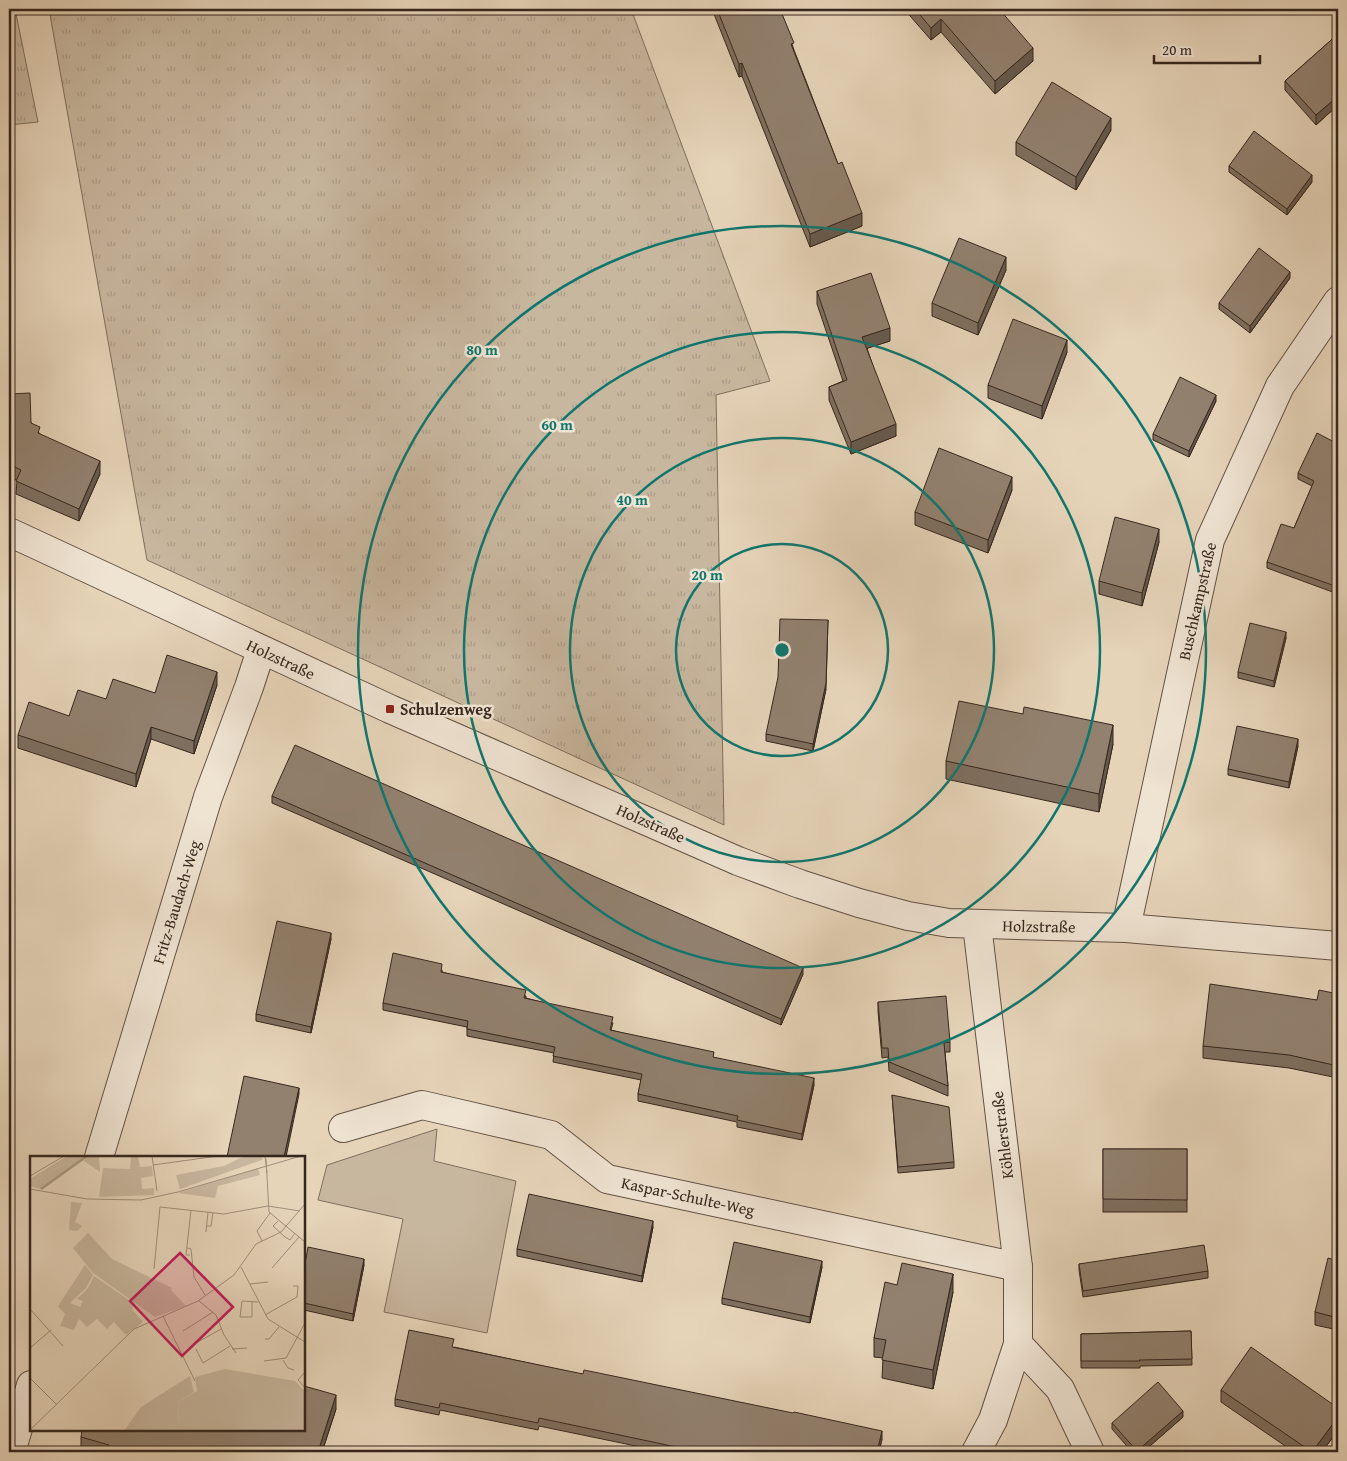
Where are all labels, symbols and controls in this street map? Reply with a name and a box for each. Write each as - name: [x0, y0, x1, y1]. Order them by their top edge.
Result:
- scale bar: [1154, 32, 1261, 64]
- text: 20 m: [1162, 39, 1193, 60]
- text: 80 m: [466, 339, 498, 360]
- text: 60 m: [541, 414, 573, 435]
- text: 40 m: [616, 489, 648, 510]
- street label: Buschkampstraße: [1172, 540, 1222, 662]
- text: 20 m: [691, 564, 723, 585]
- street label: Holzstraße: [243, 633, 319, 685]
- centre of rings: [773, 641, 791, 659]
- place label: Schulzenweg: [400, 697, 492, 721]
- marker: Schulzenweg: [384, 703, 396, 715]
- street label: Holzstraße: [613, 797, 689, 849]
- street label: Fritz-Baudach-Weg: [146, 837, 206, 967]
- street label: Holzstraße: [1002, 913, 1076, 939]
- street label: Köhlerstraße: [985, 1090, 1019, 1180]
- inset map: [30, 1156, 305, 1431]
- street label: Kaspar-Schulte-Weg: [619, 1170, 757, 1222]

